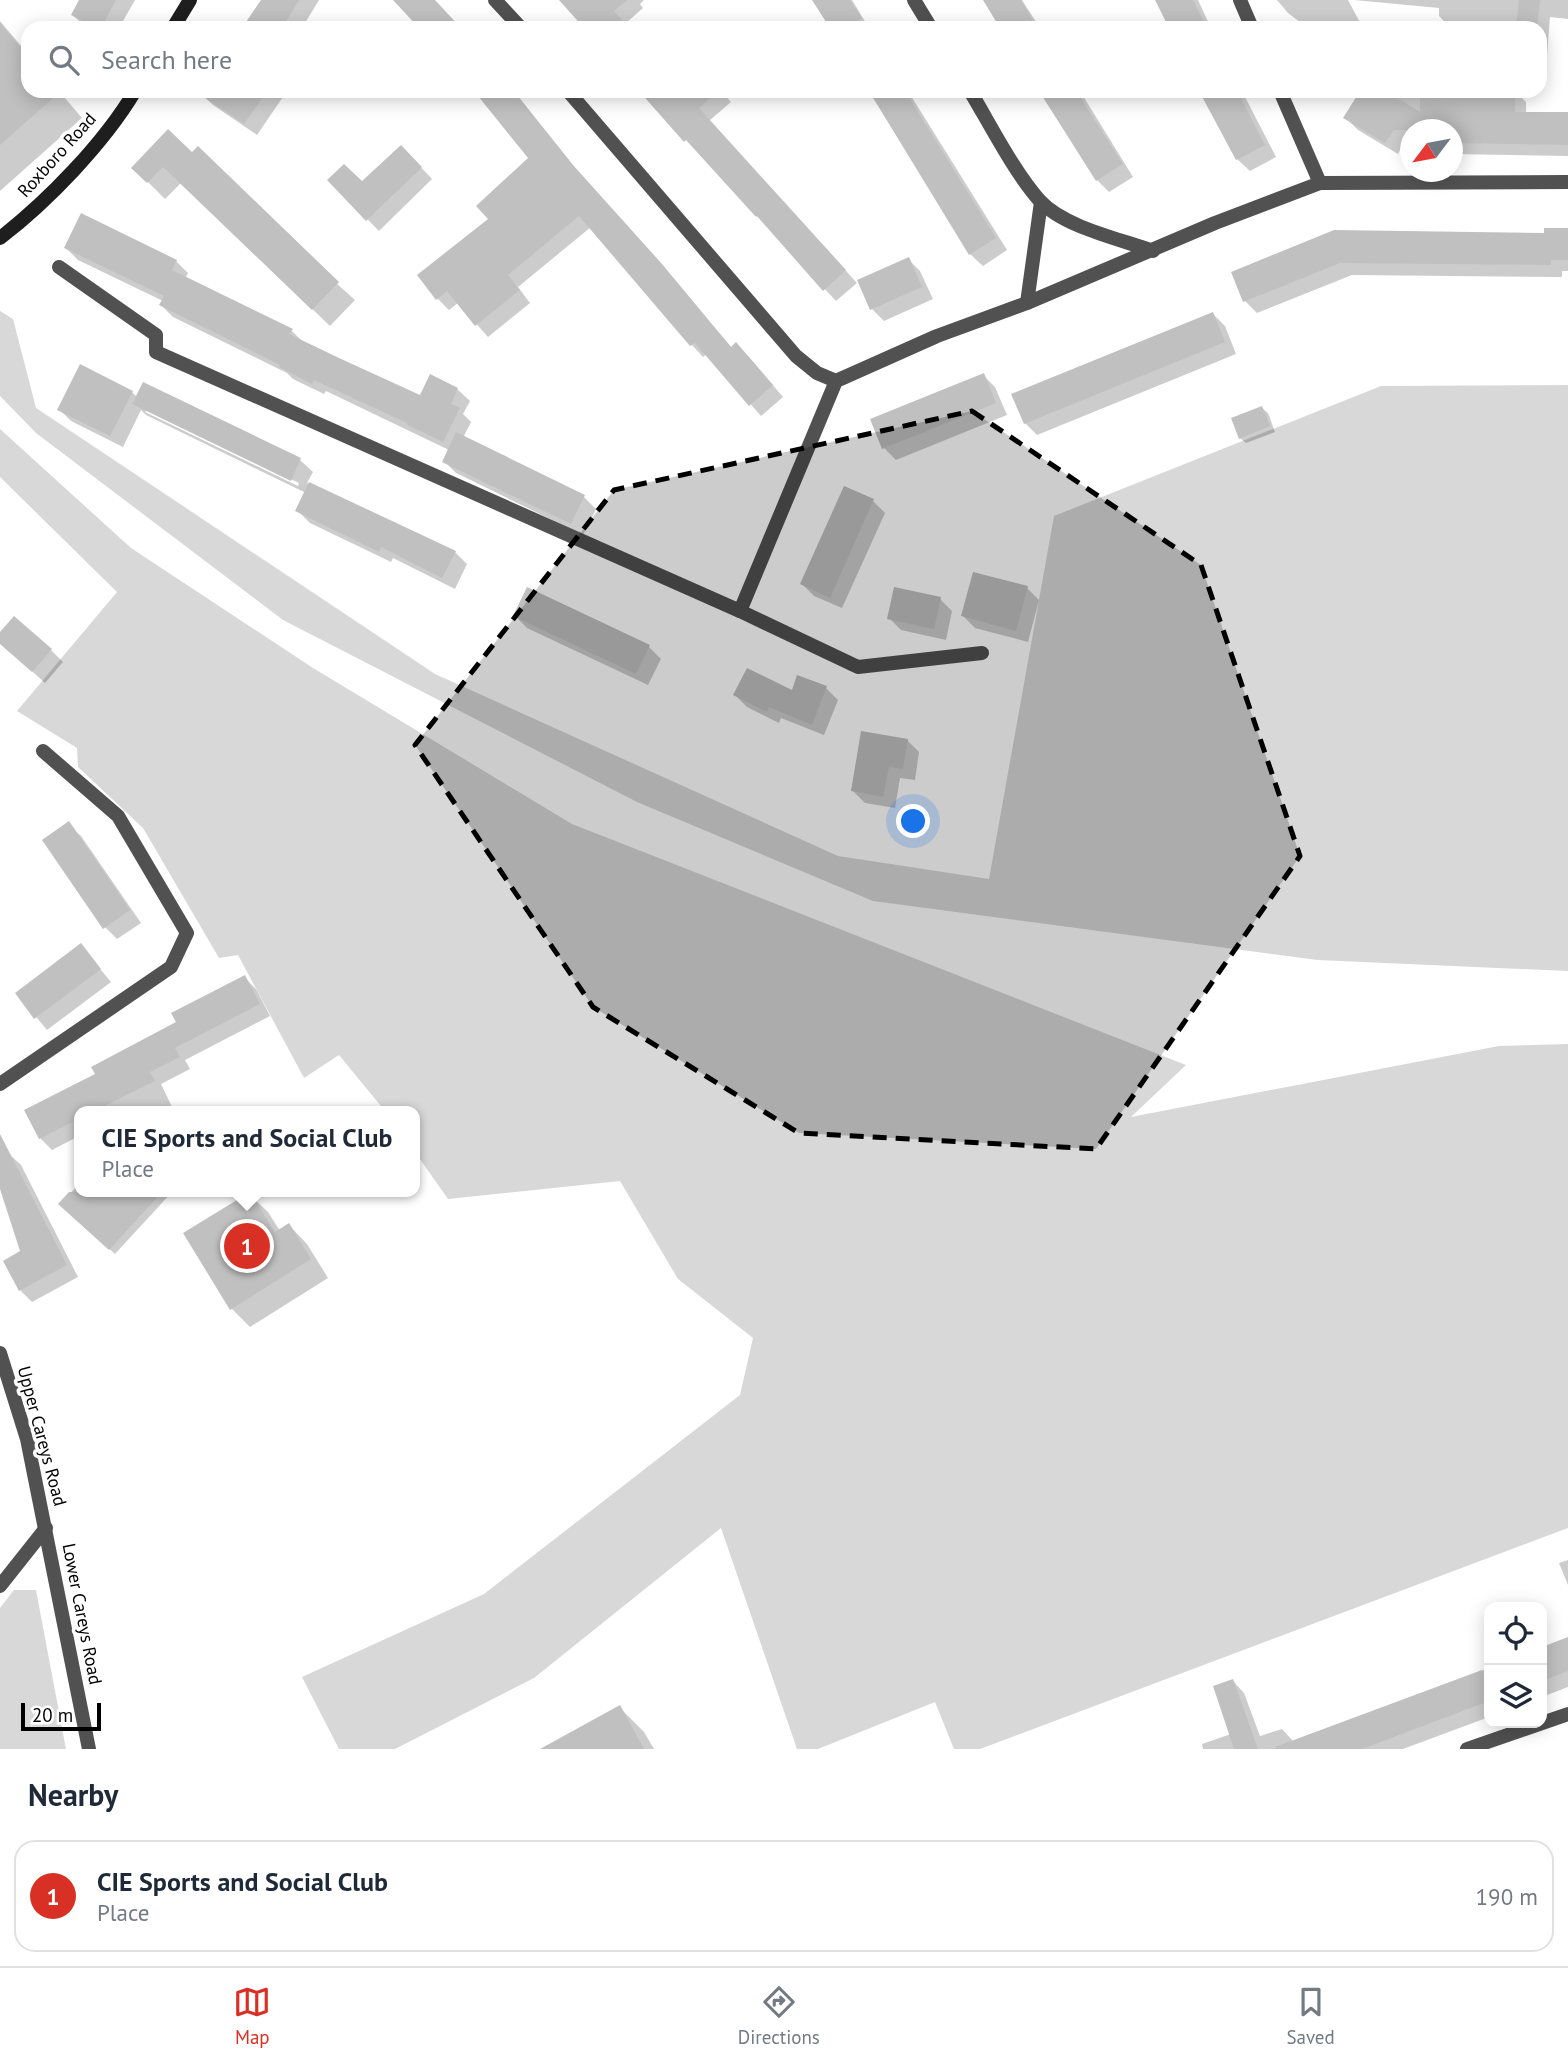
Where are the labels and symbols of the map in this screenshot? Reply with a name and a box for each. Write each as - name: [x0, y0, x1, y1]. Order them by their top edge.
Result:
- street label: Roxboro Road: [12, 107, 101, 202]
- north arrow: [1400, 119, 1463, 182]
- your location: [896, 804, 930, 838]
- pin: 1: [224, 1220, 270, 1272]
- street label: Upper Careys Road: [13, 1363, 72, 1508]
- street label: Lower Careys Road: [58, 1541, 107, 1687]
- scale bar: [21, 1700, 102, 1732]

